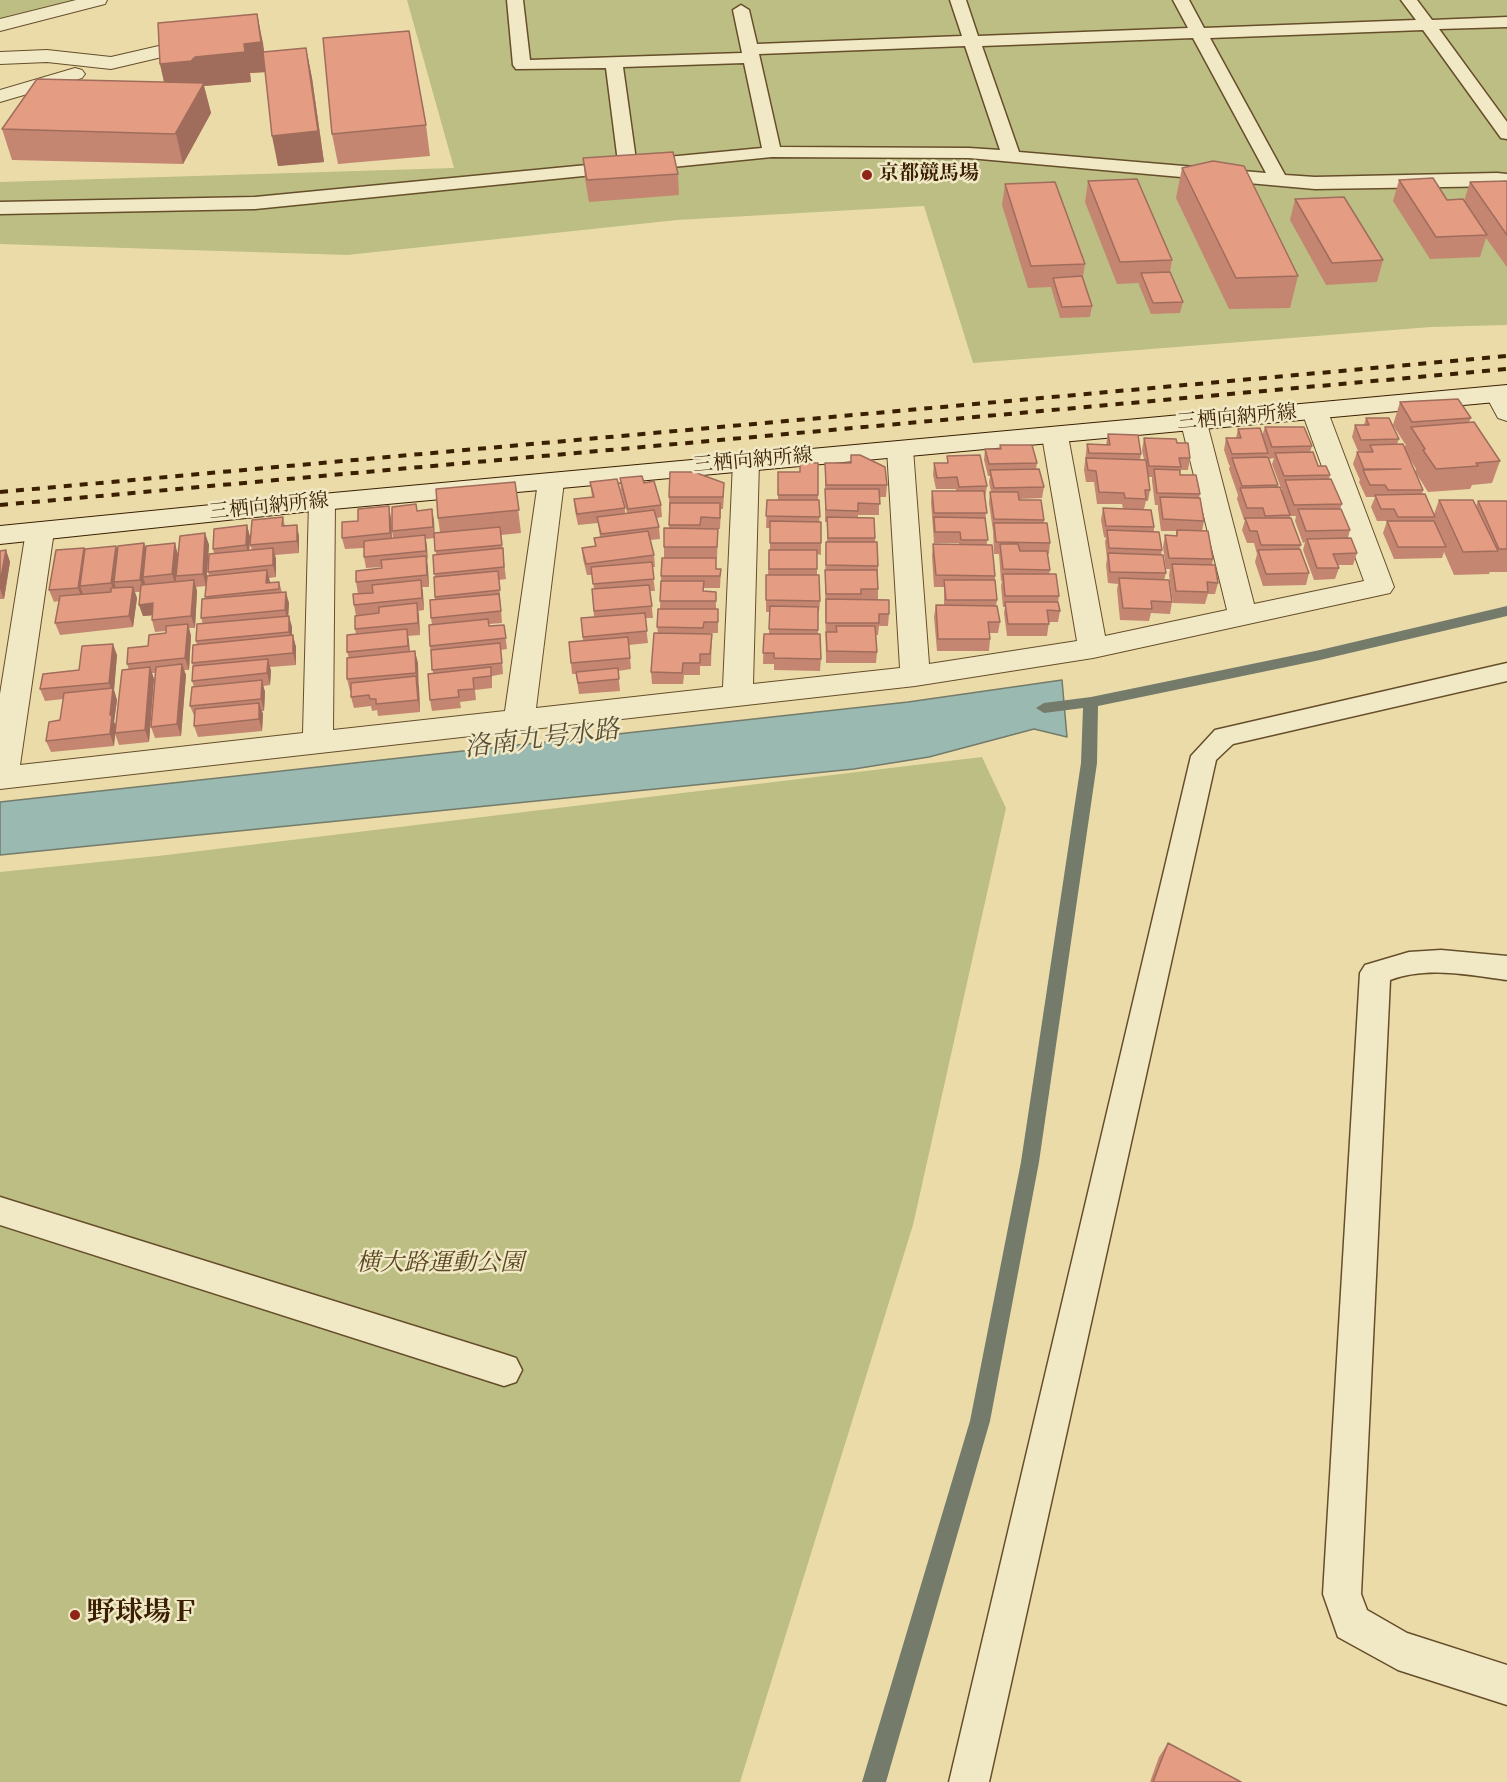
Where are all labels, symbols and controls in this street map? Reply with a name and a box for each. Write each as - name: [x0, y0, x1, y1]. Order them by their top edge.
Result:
- place label: 京都競馬場: [879, 163, 979, 187]
- marker: 京都競馬場: [860, 168, 874, 182]
- street label: 三栖向納所線: [1176, 402, 1298, 436]
- street label: 三栖向納所線: [692, 445, 814, 479]
- street label: 三栖向納所線: [208, 490, 330, 526]
- water label: 洛南九号水路: [463, 716, 621, 766]
- park label: 横大路運動公園: [356, 1251, 524, 1279]
- place label: 野球場Ｆ: [87, 1598, 199, 1632]
- marker: 野球場Ｆ: [68, 1608, 82, 1622]

